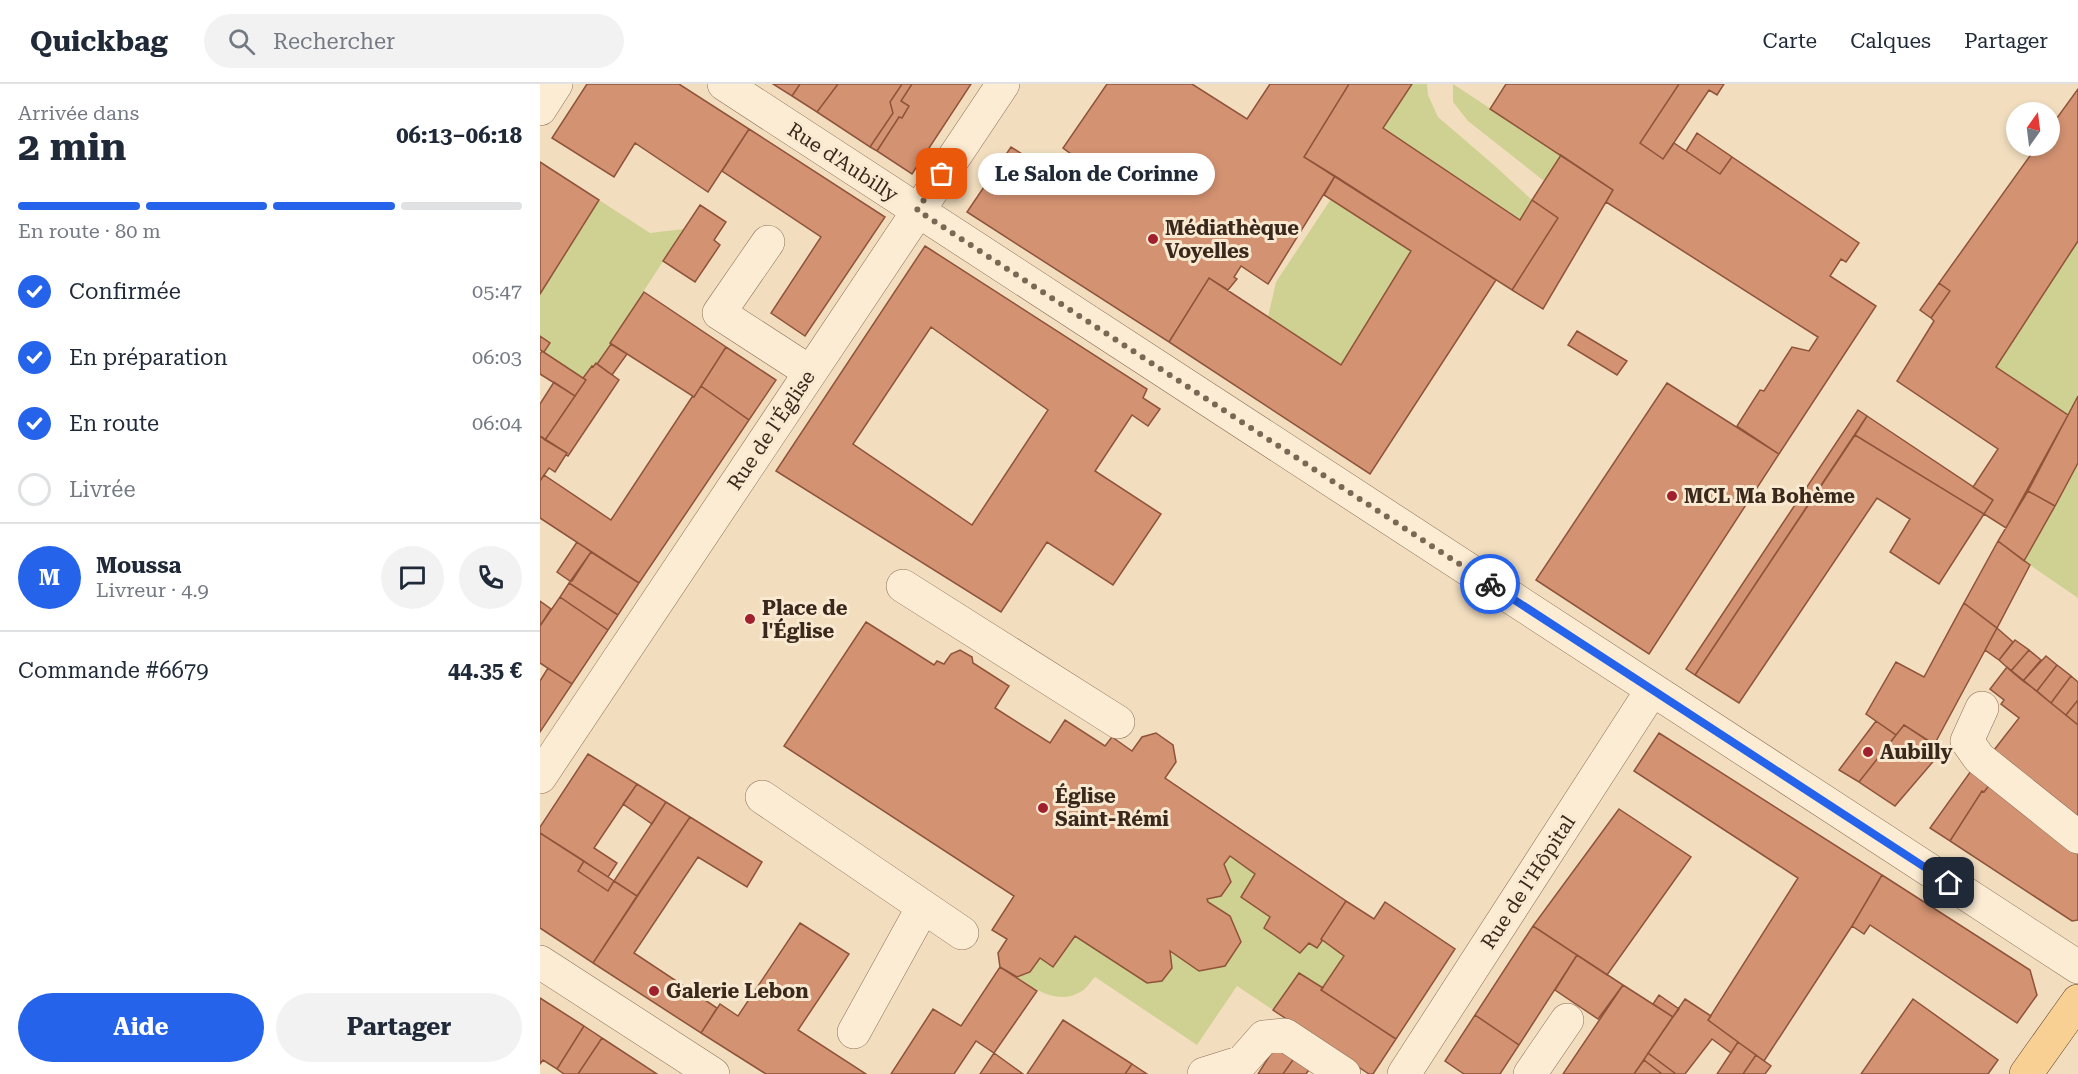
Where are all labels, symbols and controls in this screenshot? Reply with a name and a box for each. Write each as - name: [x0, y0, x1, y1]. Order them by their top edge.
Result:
- search box: [204, 14, 624, 68]
- text: Quickbag: [30, 25, 168, 58]
- icon: search: [225, 25, 258, 58]
- text: Rechercher: [273, 29, 395, 54]
- text: Carte: [1763, 29, 1817, 53]
- text: Calques: [1850, 29, 1931, 53]
- text: Partager: [1964, 29, 2048, 53]
- text: Arrivée dans: [18, 101, 139, 125]
- north arrow: [2006, 102, 2060, 156]
- map controls: [2006, 102, 2060, 156]
- street label: Rue d'Aubilly: [783, 117, 903, 207]
- text: 06:13–06:18: [396, 123, 522, 148]
- text: 2 min: [18, 124, 126, 170]
- pin: [916, 148, 967, 199]
- callout: Le Salon de Corinne: [978, 153, 1215, 195]
- icon: bag: [925, 157, 958, 190]
- text: Le Salon de Corinne: [995, 162, 1198, 186]
- place label: Médiathèque Voyelles: [1165, 216, 1299, 263]
- text: En route · 80 m: [18, 219, 161, 243]
- marker: Médiathèque Voyelles: [1146, 232, 1160, 246]
- icon: check: [18, 275, 51, 308]
- text: Confirmée: [69, 279, 181, 304]
- text: 05:47: [472, 279, 522, 303]
- icon: check: [18, 341, 51, 374]
- text: En préparation: [69, 345, 228, 370]
- text: 06:03: [472, 345, 522, 369]
- street label: Rue de l'Église: [722, 366, 820, 494]
- icon: check: [18, 407, 51, 440]
- text: En route: [69, 411, 159, 436]
- text: 06:04: [472, 411, 522, 435]
- text: Livrée: [69, 477, 135, 502]
- place label: MCL Ma Bohème: [1684, 484, 1855, 508]
- marker: MCL Ma Bohème: [1665, 489, 1679, 503]
- button: chat: [381, 546, 444, 609]
- button: phone: [459, 546, 522, 609]
- text: Moussa: [96, 553, 181, 578]
- courier: [1460, 554, 1520, 614]
- text: M: [39, 565, 60, 590]
- icon: bike: [1474, 568, 1507, 601]
- text: Livreur · 4.9: [96, 578, 209, 602]
- place label: Place de l'Église: [762, 596, 848, 643]
- marker: Place de l'Église: [743, 612, 757, 626]
- text: Commande #6679: [18, 658, 208, 683]
- text: 44.35 €: [448, 658, 522, 683]
- place label: Aubilly: [1880, 740, 1953, 764]
- marker: Aubilly: [1861, 745, 1875, 759]
- place label: Église Saint-Rémi: [1055, 783, 1169, 831]
- marker: Église Saint-Rémi: [1036, 801, 1050, 815]
- street label: Rue de l'Hôpital: [1476, 811, 1580, 953]
- pin: [1923, 857, 1974, 908]
- icon: home: [1932, 866, 1965, 899]
- place label: Galerie Lebon: [666, 979, 809, 1003]
- marker: Galerie Lebon: [647, 984, 661, 998]
- button: Aide: [18, 993, 264, 1062]
- button: Partager: [276, 993, 522, 1062]

